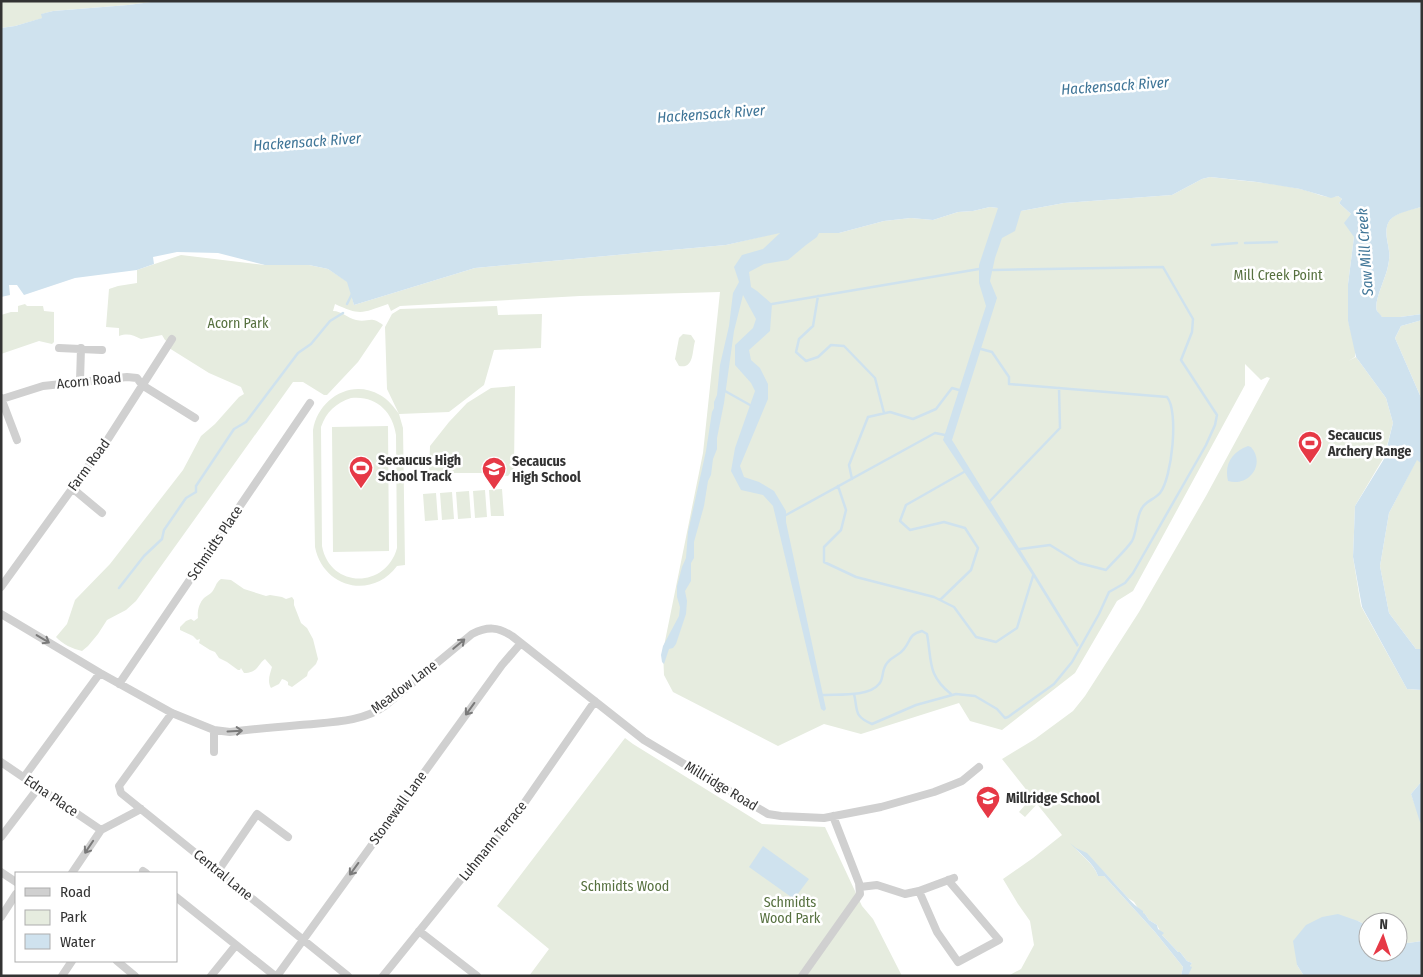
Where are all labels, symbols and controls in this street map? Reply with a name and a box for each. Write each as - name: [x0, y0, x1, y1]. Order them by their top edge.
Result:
- water label: Hackensack River: [1061, 73, 1170, 99]
- water label: Hackensack River: [657, 101, 766, 127]
- water label: Hackensack River: [253, 129, 362, 155]
- water label: Saw Mill Creek: [1353, 207, 1377, 297]
- park label: Mill Creek Point: [1234, 267, 1323, 284]
- park label: Acorn Park: [208, 315, 269, 332]
- street label: Acorn Road: [56, 369, 122, 393]
- place label: Secaucus Archery Range: [1327, 427, 1411, 460]
- sports icon: Secaucus Archery Range: [1297, 430, 1323, 464]
- street label: Farm Road: [64, 436, 114, 494]
- place label: Secaucus High School Track: [378, 452, 461, 485]
- place label: Secaucus High School: [512, 453, 581, 486]
- sports icon: Secaucus High School Track: [348, 455, 374, 489]
- school or university icon: Secaucus High School: [481, 456, 507, 490]
- street label: Schmidts Place: [184, 502, 246, 584]
- one-way arrow: [36, 634, 50, 644]
- one-way arrow: [452, 639, 465, 650]
- street label: Meadow Lane: [368, 657, 440, 717]
- one-way arrow: [465, 702, 475, 716]
- one-way arrow: [226, 726, 242, 736]
- street label: Millridge Road: [681, 757, 761, 815]
- street label: Stonewall Lane: [366, 768, 430, 848]
- street label: Edna Place: [21, 772, 81, 820]
- school or university icon: Millridge School: [975, 785, 1001, 819]
- place label: Millridge School: [1006, 790, 1100, 807]
- street label: Luhmann Terrace: [456, 798, 530, 884]
- one-way arrow: [84, 840, 94, 854]
- street label: Central Lane: [190, 846, 256, 904]
- one-way arrow: [349, 862, 359, 876]
- legend: [15, 872, 178, 962]
- park label: Schmidts Wood: [581, 878, 669, 895]
- text: Road: [60, 883, 91, 901]
- park label: Schmidts Wood Park: [760, 894, 821, 927]
- text: Park: [60, 908, 87, 926]
- north arrow: [1358, 912, 1408, 962]
- text: N: [1379, 916, 1388, 933]
- text: Water: [60, 933, 96, 951]

